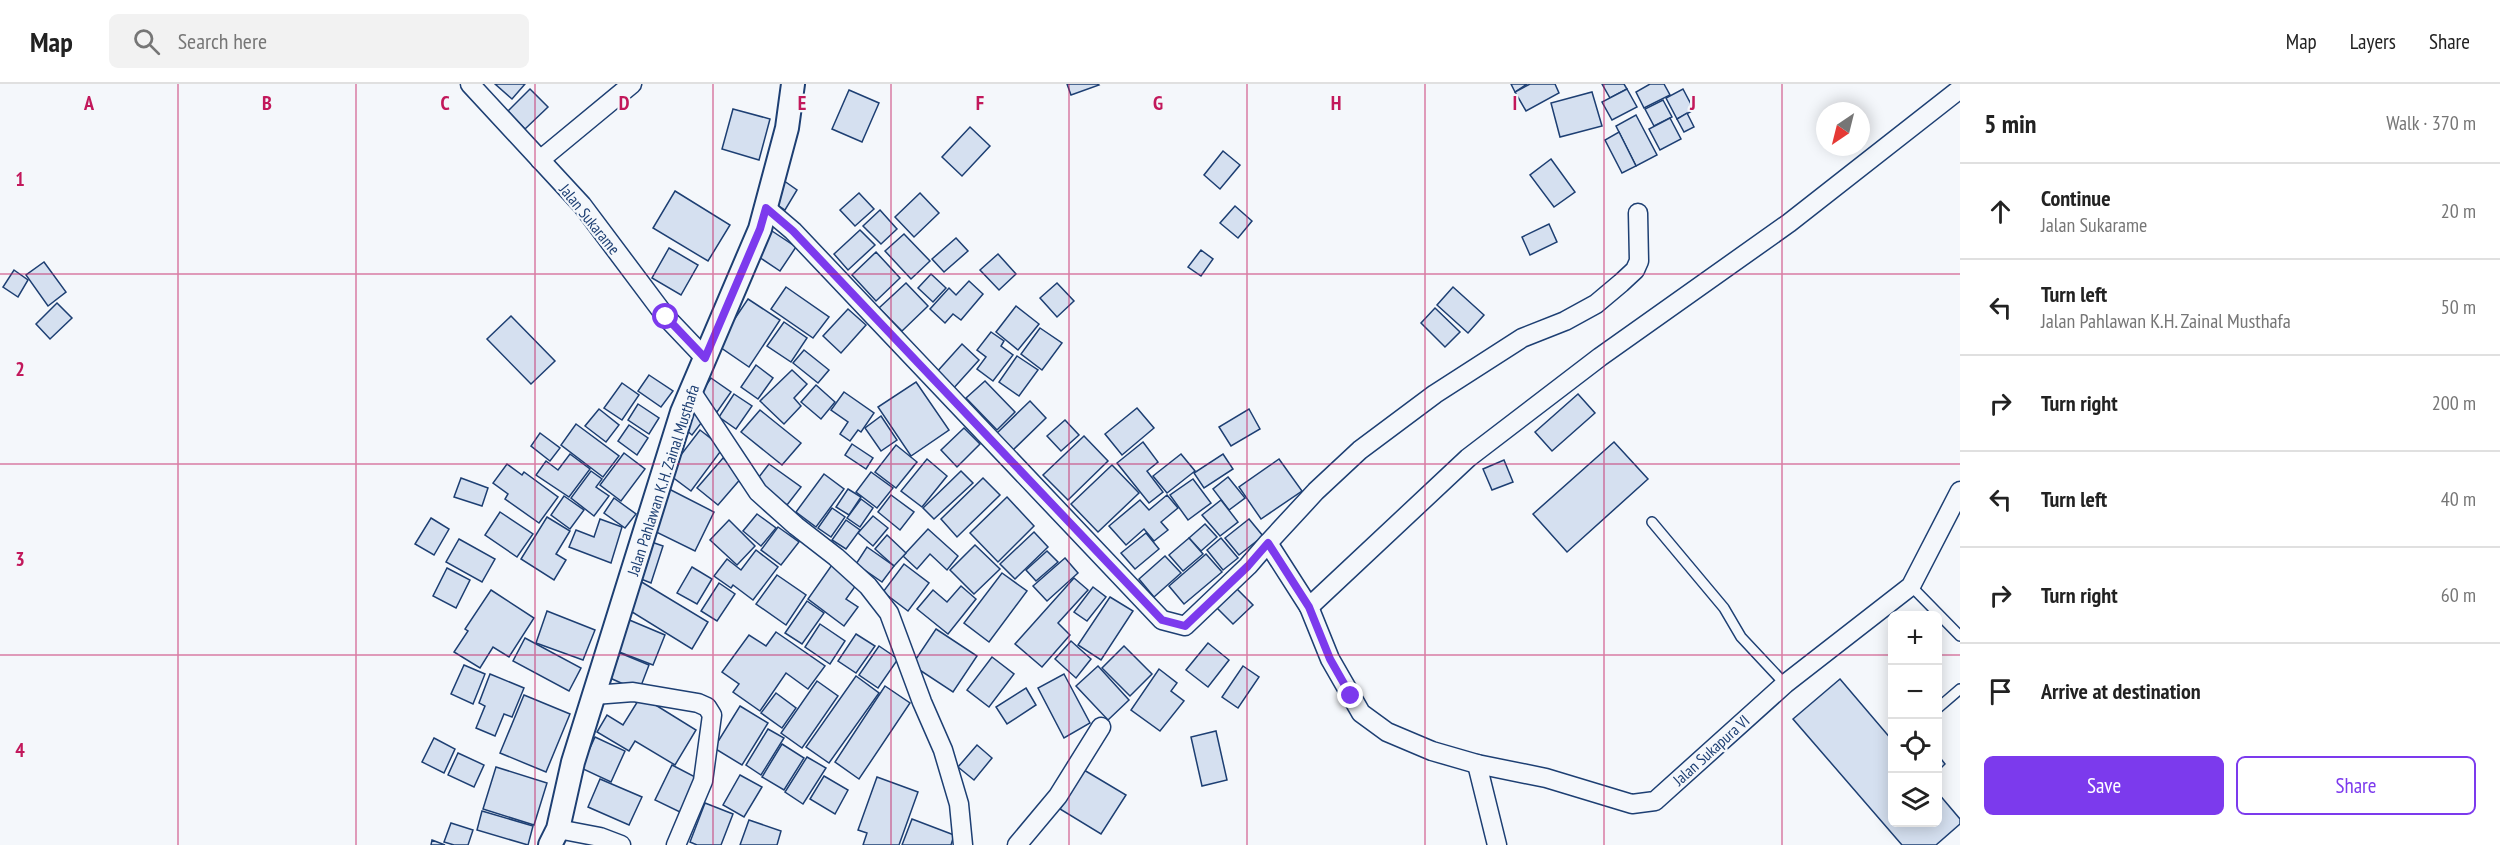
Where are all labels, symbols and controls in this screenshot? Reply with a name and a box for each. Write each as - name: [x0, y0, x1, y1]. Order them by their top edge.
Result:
- search box: [109, 14, 529, 68]
- text: Map: [30, 23, 73, 60]
- icon: search: [130, 25, 163, 58]
- text: Search here: [178, 27, 267, 55]
- text: Map: [2286, 28, 2317, 55]
- text: Layers: [2350, 28, 2396, 55]
- text: Share: [2429, 28, 2470, 55]
- text: A: [83, 90, 95, 116]
- text: B: [262, 90, 272, 116]
- text: C: [440, 90, 450, 116]
- text: D: [619, 90, 630, 116]
- text: E: [798, 90, 806, 116]
- text: F: [976, 90, 984, 116]
- text: G: [1153, 90, 1163, 116]
- text: H: [1331, 90, 1341, 116]
- text: I: [1513, 90, 1517, 116]
- text: J: [1689, 90, 1696, 116]
- north arrow: [1816, 102, 1870, 156]
- text: 5 min: [1984, 107, 2037, 140]
- text: Walk · 370 m: [2386, 110, 2476, 136]
- text: 1: [15, 166, 25, 192]
- street label: Jalan Sukarame: [555, 179, 625, 258]
- text: Continue: [2041, 184, 2111, 212]
- icon: ahead: [1984, 195, 2017, 228]
- text: 20 m: [2441, 198, 2476, 224]
- text: Jalan Sukarame: [2041, 212, 2147, 238]
- text: Turn left: [2041, 280, 2107, 308]
- icon: left: [1984, 291, 2017, 324]
- text: 50 m: [2441, 294, 2476, 320]
- route start: [652, 303, 678, 329]
- text: Jalan Pahlawan K.H. Zainal Musthafa: [2041, 308, 2291, 334]
- text: 2: [15, 356, 25, 382]
- street label: Jalan Pahlawan K.H. Zainal Musthafa: [622, 382, 703, 579]
- icon: right: [1984, 387, 2017, 420]
- text: Turn right: [2041, 389, 2118, 417]
- text: 200 m: [2432, 390, 2476, 416]
- icon: left: [1984, 483, 2017, 516]
- text: Turn left: [2041, 485, 2107, 513]
- text: 40 m: [2441, 486, 2476, 512]
- text: 3: [15, 546, 25, 572]
- icon: right: [1984, 579, 2017, 612]
- text: Turn right: [2041, 581, 2118, 609]
- text: 60 m: [2441, 582, 2476, 608]
- map controls: [1888, 611, 1942, 827]
- button: +: [1888, 611, 1942, 665]
- button: −: [1888, 665, 1942, 719]
- icon: arrive: [1984, 675, 2017, 708]
- text: Arrive at destination: [2041, 677, 2201, 705]
- route end: [1337, 682, 1363, 708]
- street label: Jalan Sukapura VI: [1668, 710, 1753, 790]
- button: locate: [1888, 719, 1942, 773]
- text: 4: [15, 737, 25, 763]
- button: Save: [1984, 756, 2224, 815]
- button: Share: [2236, 756, 2476, 815]
- button: layers: [1888, 773, 1942, 827]

